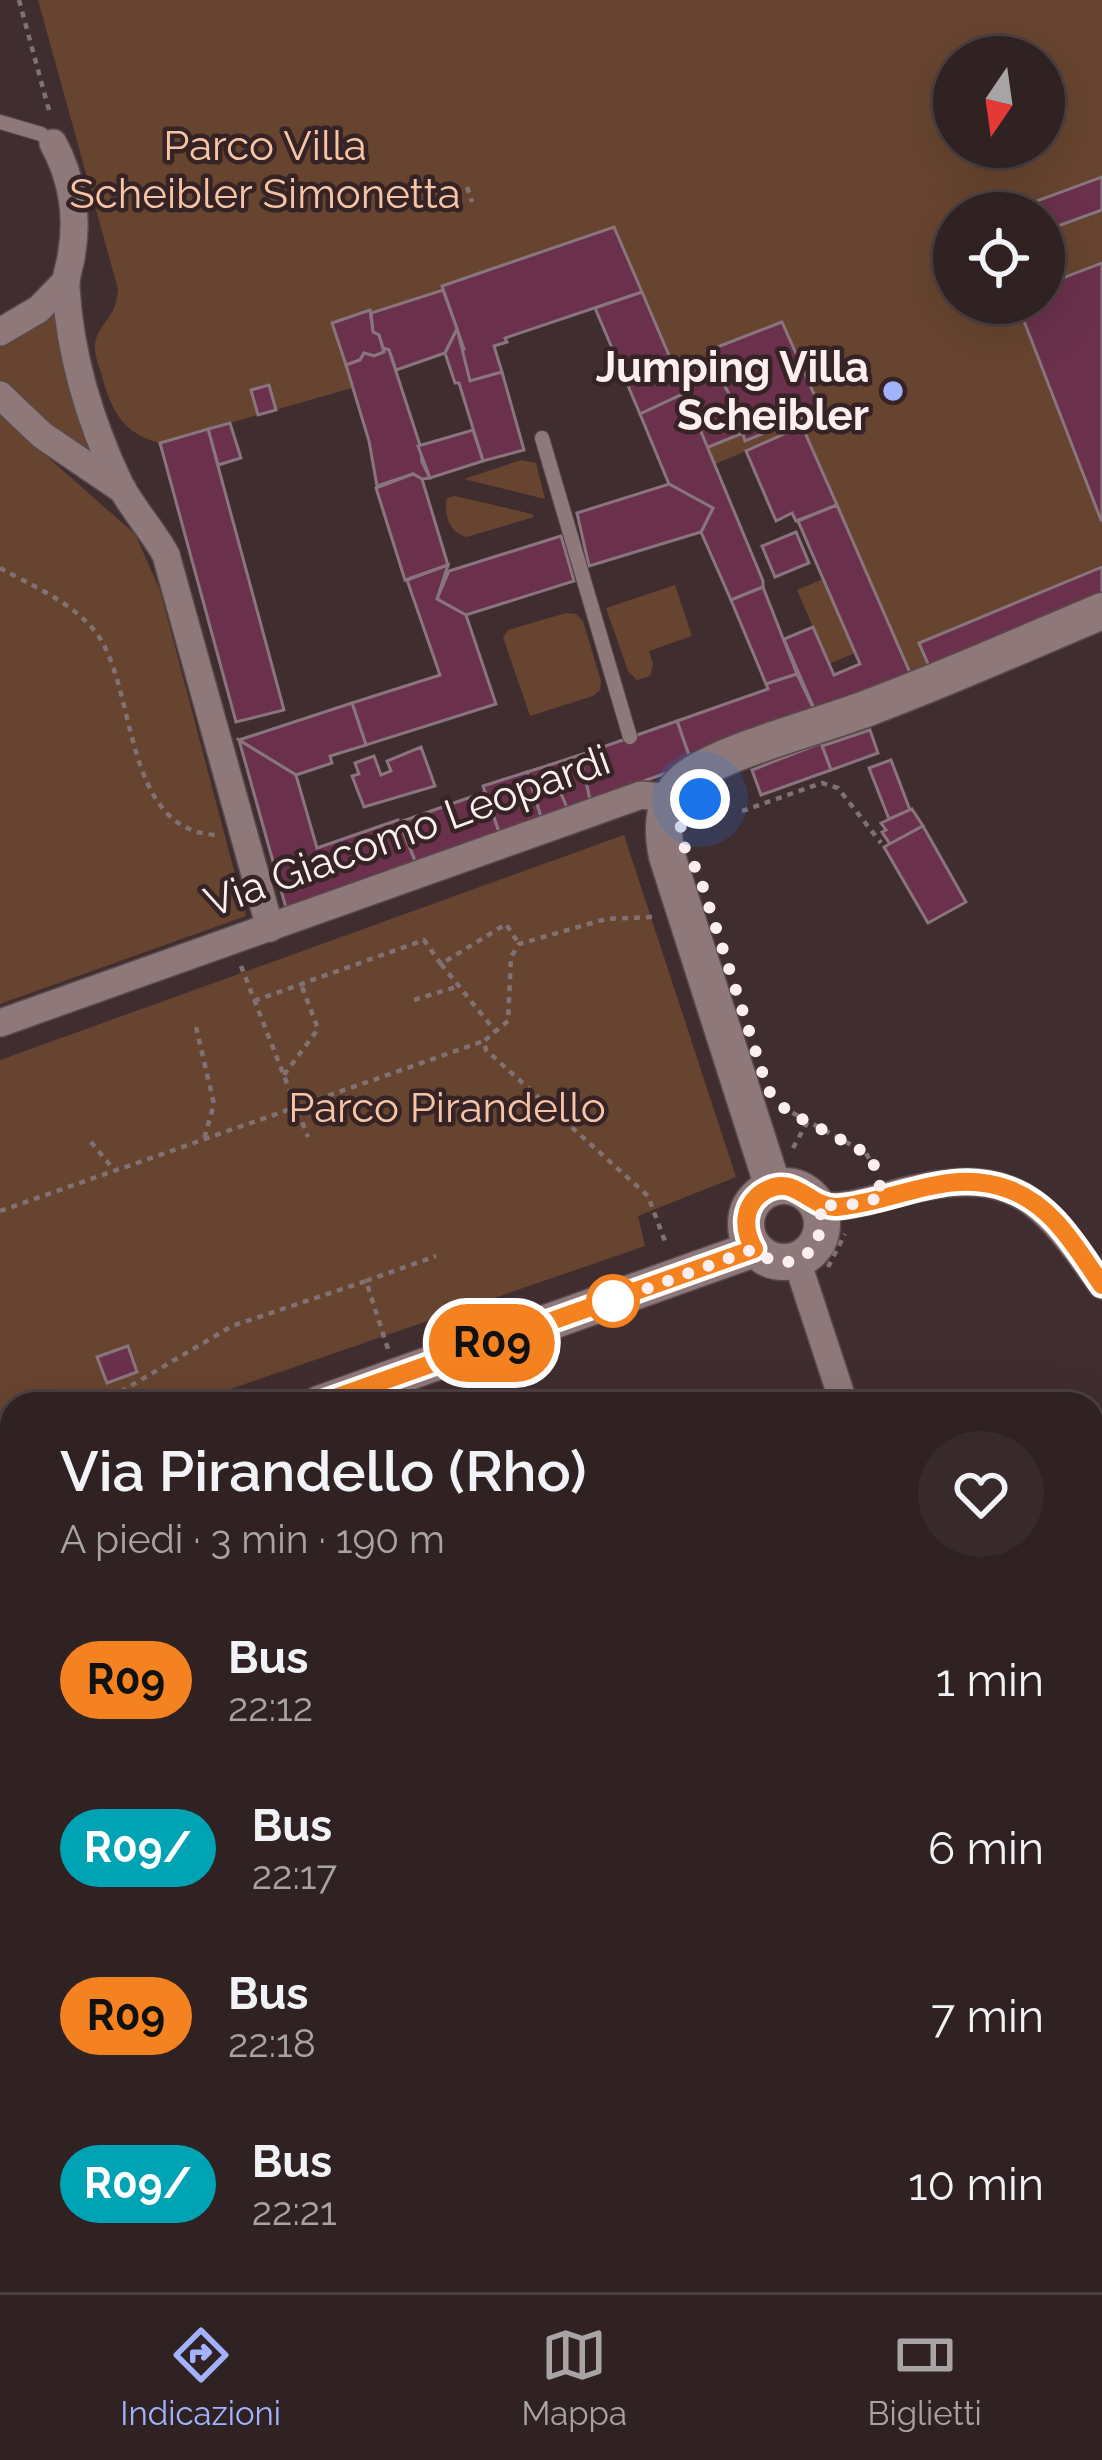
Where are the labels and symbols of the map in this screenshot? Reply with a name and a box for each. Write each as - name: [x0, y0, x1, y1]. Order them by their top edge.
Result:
- north arrow: [933, 36, 1065, 168]
- park label: Parco Villa Scheibler Simonetta: [69, 121, 461, 218]
- place label: Jumping Villa Scheibler: [596, 343, 869, 440]
- marker: Jumping Villa Scheibler: [880, 378, 906, 404]
- street label: Via Giacomo Leopardi: [198, 735, 616, 927]
- your location: [670, 769, 730, 829]
- park label: Parco Pirandello: [288, 1083, 606, 1132]
- unlabelled marker: [588, 1276, 638, 1326]
- line badge: R09: [423, 1304, 561, 1382]

